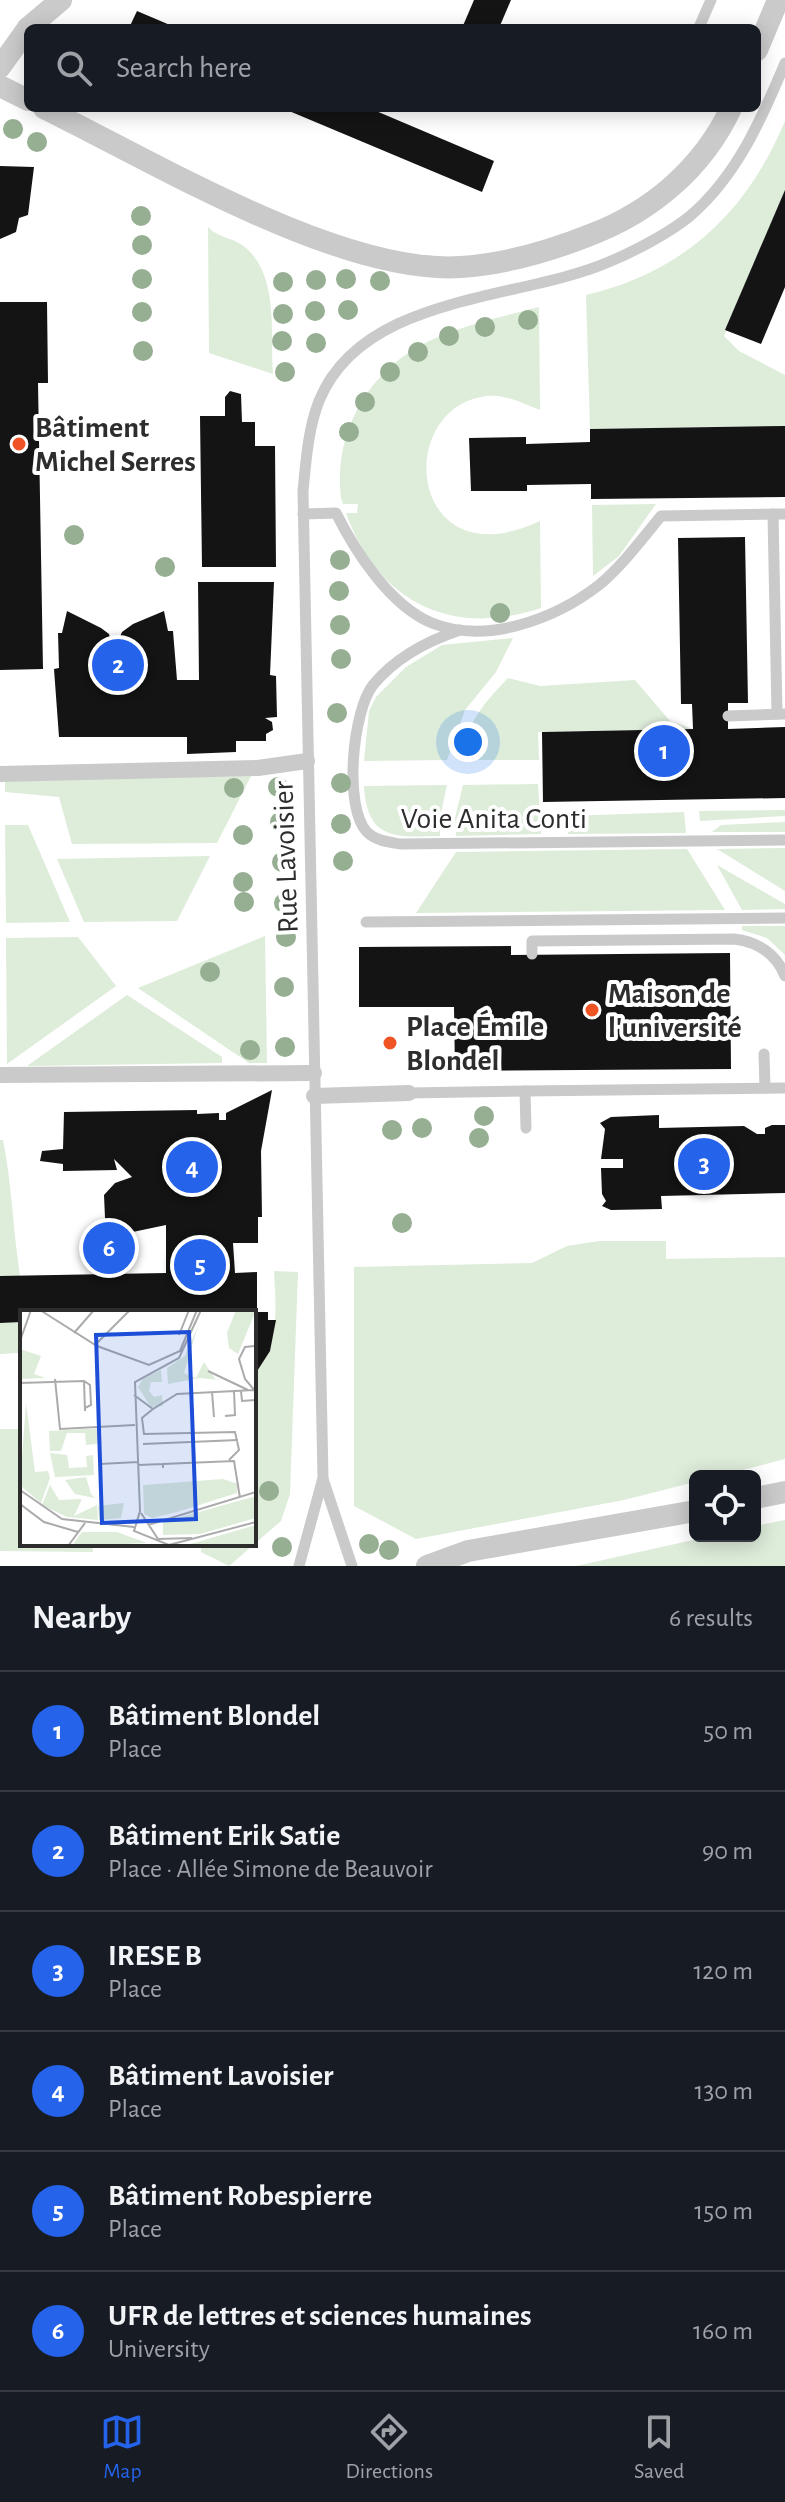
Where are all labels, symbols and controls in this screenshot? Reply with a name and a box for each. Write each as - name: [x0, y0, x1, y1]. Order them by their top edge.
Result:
- search box: [24, 24, 761, 112]
- icon: search: [52, 46, 96, 90]
- text: Search here: [116, 53, 252, 83]
- place label: Bâtiment Michel Serres: [35, 413, 196, 477]
- marker: Bâtiment Michel Serres: [10, 435, 28, 453]
- pin: 2: [92, 635, 144, 695]
- pin: 1: [638, 721, 690, 781]
- your location: [448, 722, 488, 762]
- street label: Rue Lavoisier: [268, 780, 304, 934]
- street label: Voie Anita Conti: [401, 804, 587, 834]
- place label: Maison de l'université: [608, 979, 742, 1043]
- marker: Maison de l'université: [583, 1001, 601, 1019]
- place label: Place Émile Blondel: [406, 1009, 544, 1076]
- marker: Place Émile Blondel: [381, 1034, 399, 1052]
- pin: 3: [678, 1134, 730, 1194]
- pin: 4: [166, 1137, 218, 1197]
- pin: 6: [83, 1218, 135, 1278]
- pin: 5: [174, 1235, 226, 1295]
- inset map: [20, 1310, 256, 1546]
- map controls: [689, 1470, 761, 1542]
- button: locate: [689, 1470, 761, 1542]
- text: Nearby: [32, 1601, 131, 1635]
- text: 6 results: [669, 1605, 753, 1631]
- text: Bâtiment Blondel: [108, 1701, 320, 1731]
- text: 1: [53, 1718, 63, 1744]
- text: 50 m: [703, 1718, 753, 1744]
- text: Place: [108, 1736, 162, 1762]
- text: Bâtiment Erik Satie: [108, 1821, 340, 1851]
- text: 2: [52, 1838, 64, 1864]
- text: 90 m: [702, 1838, 753, 1864]
- text: Place · Allée Simone de Beauvoir: [108, 1856, 433, 1882]
- text: IRESE B: [108, 1941, 202, 1971]
- text: 3: [52, 1958, 64, 1984]
- text: 120 m: [693, 1958, 753, 1984]
- text: Place: [108, 1976, 162, 2002]
- text: Bâtiment Lavoisier: [108, 2061, 333, 2091]
- text: 4: [51, 2078, 65, 2104]
- text: 130 m: [695, 2078, 753, 2104]
- text: Place: [108, 2096, 162, 2122]
- text: Bâtiment Robespierre: [108, 2181, 372, 2211]
- text: 5: [52, 2198, 64, 2224]
- text: 150 m: [694, 2198, 753, 2224]
- text: Place: [108, 2216, 162, 2242]
- text: UFR de lettres et sciences humaines: [108, 2301, 532, 2331]
- text: 6: [52, 2318, 64, 2344]
- text: 160 m: [693, 2318, 753, 2344]
- text: University: [108, 2336, 210, 2362]
- tab: Map: [100, 2410, 144, 2484]
- tab: Directions: [345, 2410, 433, 2484]
- tab: Saved: [634, 2410, 684, 2484]

